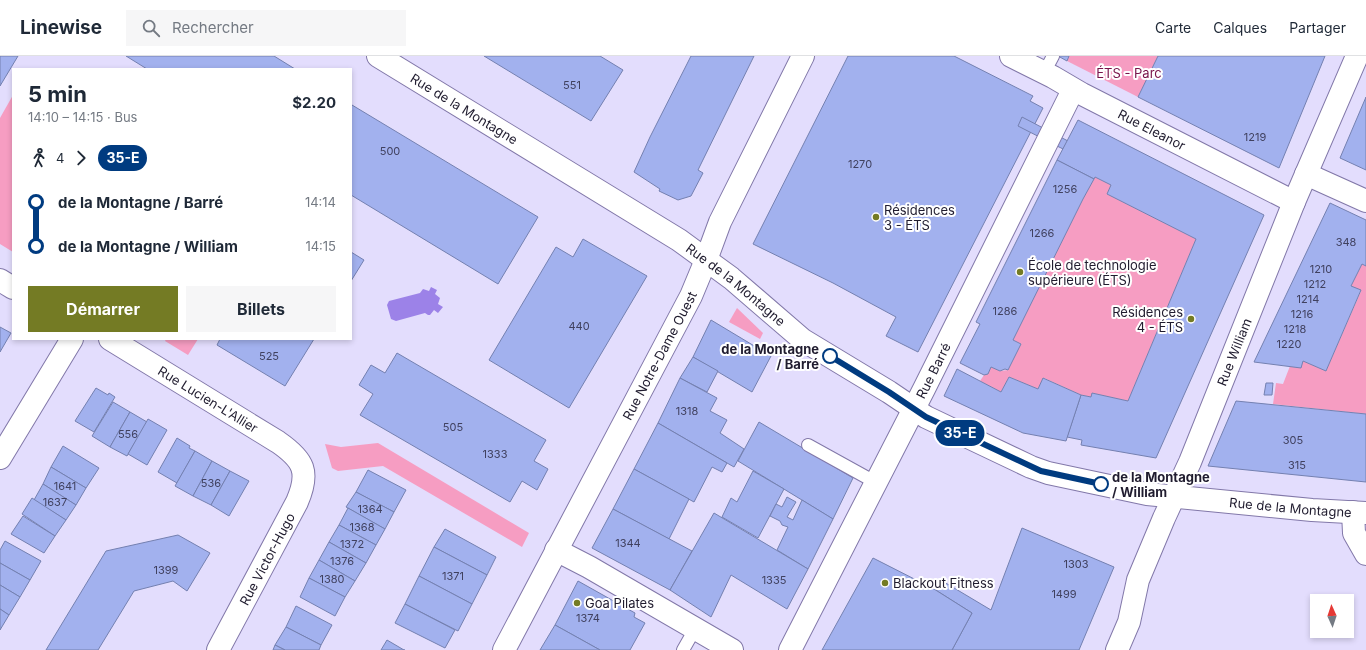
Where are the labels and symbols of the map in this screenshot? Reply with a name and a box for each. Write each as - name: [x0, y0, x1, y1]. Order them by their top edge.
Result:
- park label: ÉTS - Parc: [1096, 65, 1162, 81]
- street label: Rue de la Montagne: [408, 70, 521, 148]
- house number: 551: [563, 78, 581, 92]
- street label: Rue Eleanor: [1115, 106, 1188, 154]
- house number: 1219: [1244, 130, 1266, 144]
- house number: 500: [380, 144, 400, 158]
- house number: 1270: [848, 157, 872, 171]
- house number: 1256: [1053, 182, 1078, 196]
- place label: Résidences 3 - ÉTS: [884, 202, 955, 233]
- marker: Résidences 3 - ÉTS: [871, 212, 881, 222]
- house number: 1266: [1030, 226, 1055, 240]
- house number: 348: [1336, 235, 1357, 249]
- street label: Rue de la Montagne: [683, 240, 789, 329]
- place label: École de technologie supérieure (ÉTS): [1028, 257, 1157, 288]
- house number: 1210: [1310, 262, 1332, 276]
- marker: École de technologie supérieure (ÉTS): [1015, 267, 1025, 277]
- house number: 1212: [1304, 277, 1326, 291]
- street label: Rue Notre-Dame Ouest: [619, 289, 700, 423]
- house number: 1214: [1297, 292, 1319, 306]
- house number: 1286: [993, 304, 1018, 318]
- place label: Résidences 4 - ÉTS: [1112, 304, 1183, 335]
- house number: 1216: [1291, 307, 1313, 321]
- marker: Résidences 4 - ÉTS: [1186, 314, 1196, 324]
- street label: Rue William: [1213, 316, 1255, 388]
- house number: 440: [568, 319, 590, 333]
- house number: 1218: [1284, 322, 1306, 336]
- house number: 1220: [1277, 337, 1301, 351]
- street label: Rue Barré: [912, 340, 954, 401]
- place label: de la Montagne / Barré: [721, 341, 819, 372]
- marker: de la Montagne / Barré: [822, 348, 838, 364]
- house number: 525: [259, 349, 279, 363]
- street label: Rue Lucien-L'Allier: [155, 362, 261, 436]
- house number: 1318: [676, 404, 698, 418]
- house number: 505: [443, 420, 463, 434]
- line badge: 35-E: [932, 420, 988, 446]
- house number: 556: [118, 427, 138, 441]
- house number: 305: [1283, 433, 1304, 447]
- house number: 1333: [483, 447, 508, 461]
- house number: 315: [1288, 458, 1306, 472]
- place label: de la Montagne / William: [1112, 469, 1210, 500]
- house number: 536: [201, 476, 221, 490]
- marker: de la Montagne / William: [1093, 476, 1109, 492]
- house number: 1641: [54, 479, 76, 493]
- street label: Rue de la Montagne: [1229, 494, 1352, 520]
- house number: 1637: [43, 495, 67, 509]
- house number: 1364: [357, 502, 383, 516]
- street label: Rue Victor-Hugo: [236, 510, 298, 608]
- house number: 1368: [350, 520, 375, 534]
- house number: 1344: [615, 536, 641, 550]
- house number: 1372: [340, 537, 364, 551]
- house number: 1376: [330, 554, 354, 568]
- house number: 1303: [1063, 557, 1089, 571]
- house number: 1399: [154, 563, 179, 577]
- house number: 1371: [442, 569, 464, 583]
- house number: 1380: [319, 572, 345, 586]
- house number: 1335: [762, 573, 787, 587]
- place label: Blackout Fitness: [893, 575, 994, 591]
- marker: Blackout Fitness: [880, 578, 890, 588]
- house number: 1499: [1051, 587, 1077, 601]
- north arrow: [1310, 594, 1354, 638]
- place label: Goa Pilates: [585, 595, 654, 611]
- marker: Goa Pilates: [572, 598, 582, 608]
- house number: 1374: [576, 611, 600, 625]

